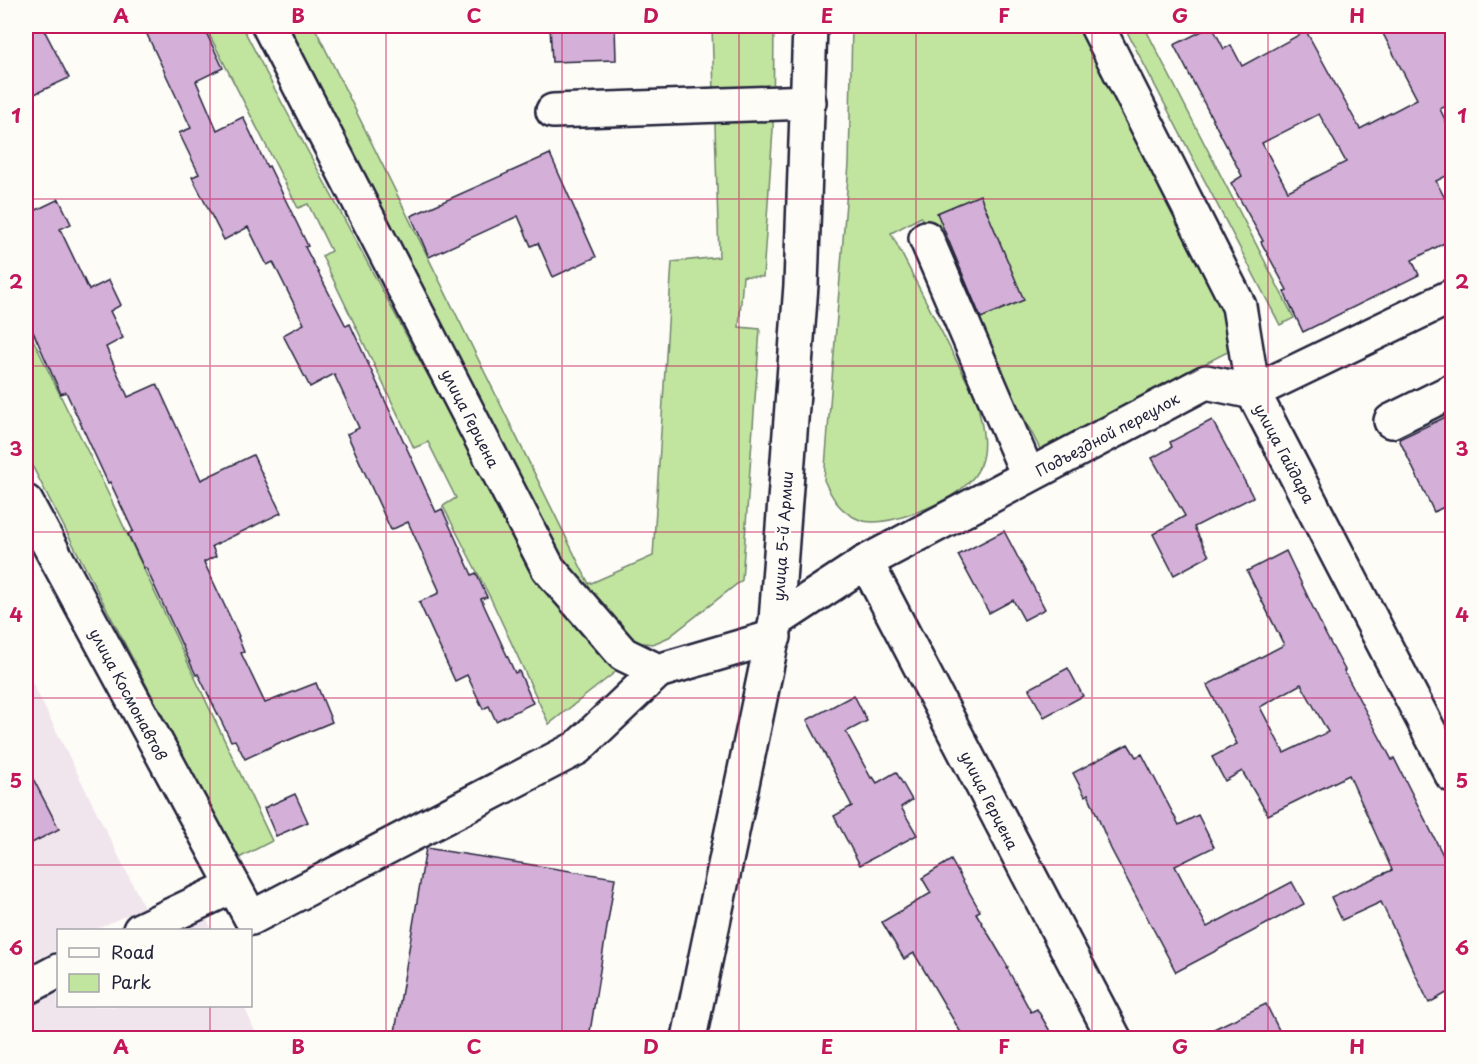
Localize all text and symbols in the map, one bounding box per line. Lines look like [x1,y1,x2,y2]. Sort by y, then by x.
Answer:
text: A [113,0,129,30]
text: B [291,0,305,30]
text: C [466,0,482,30]
text: D [643,0,659,30]
text: E [821,0,833,30]
text: F [998,0,1010,30]
text: G [1172,0,1188,30]
text: H [1349,0,1365,30]
text: 1 [11,100,21,130]
text: 1 [1457,100,1467,130]
text: 2 [9,266,23,296]
text: 2 [1455,266,1469,296]
street label: улица Герцена [436,365,506,472]
street label: Подъездной переулок [1031,386,1183,482]
street label: улица Гайдара [1249,399,1321,508]
text: 3 [9,433,23,463]
text: 3 [1455,433,1469,463]
street label: улица 5-й Армии [766,470,798,602]
text: 4 [9,599,23,629]
text: 4 [1455,599,1469,629]
street label: улица Космонавтов [84,624,174,764]
street label: улица Герцена [955,747,1025,854]
text: 5 [10,765,22,795]
text: 5 [1456,765,1468,795]
legend [57,929,252,1007]
text: 6 [9,932,23,962]
text: 6 [1455,932,1469,962]
text: Road [111,938,155,965]
text: Park [111,968,151,995]
text: A [113,1031,129,1061]
text: B [291,1031,305,1061]
text: C [466,1031,482,1061]
text: D [643,1031,659,1061]
text: E [821,1031,833,1061]
text: F [998,1031,1010,1061]
text: G [1172,1031,1188,1061]
text: H [1349,1031,1365,1061]

